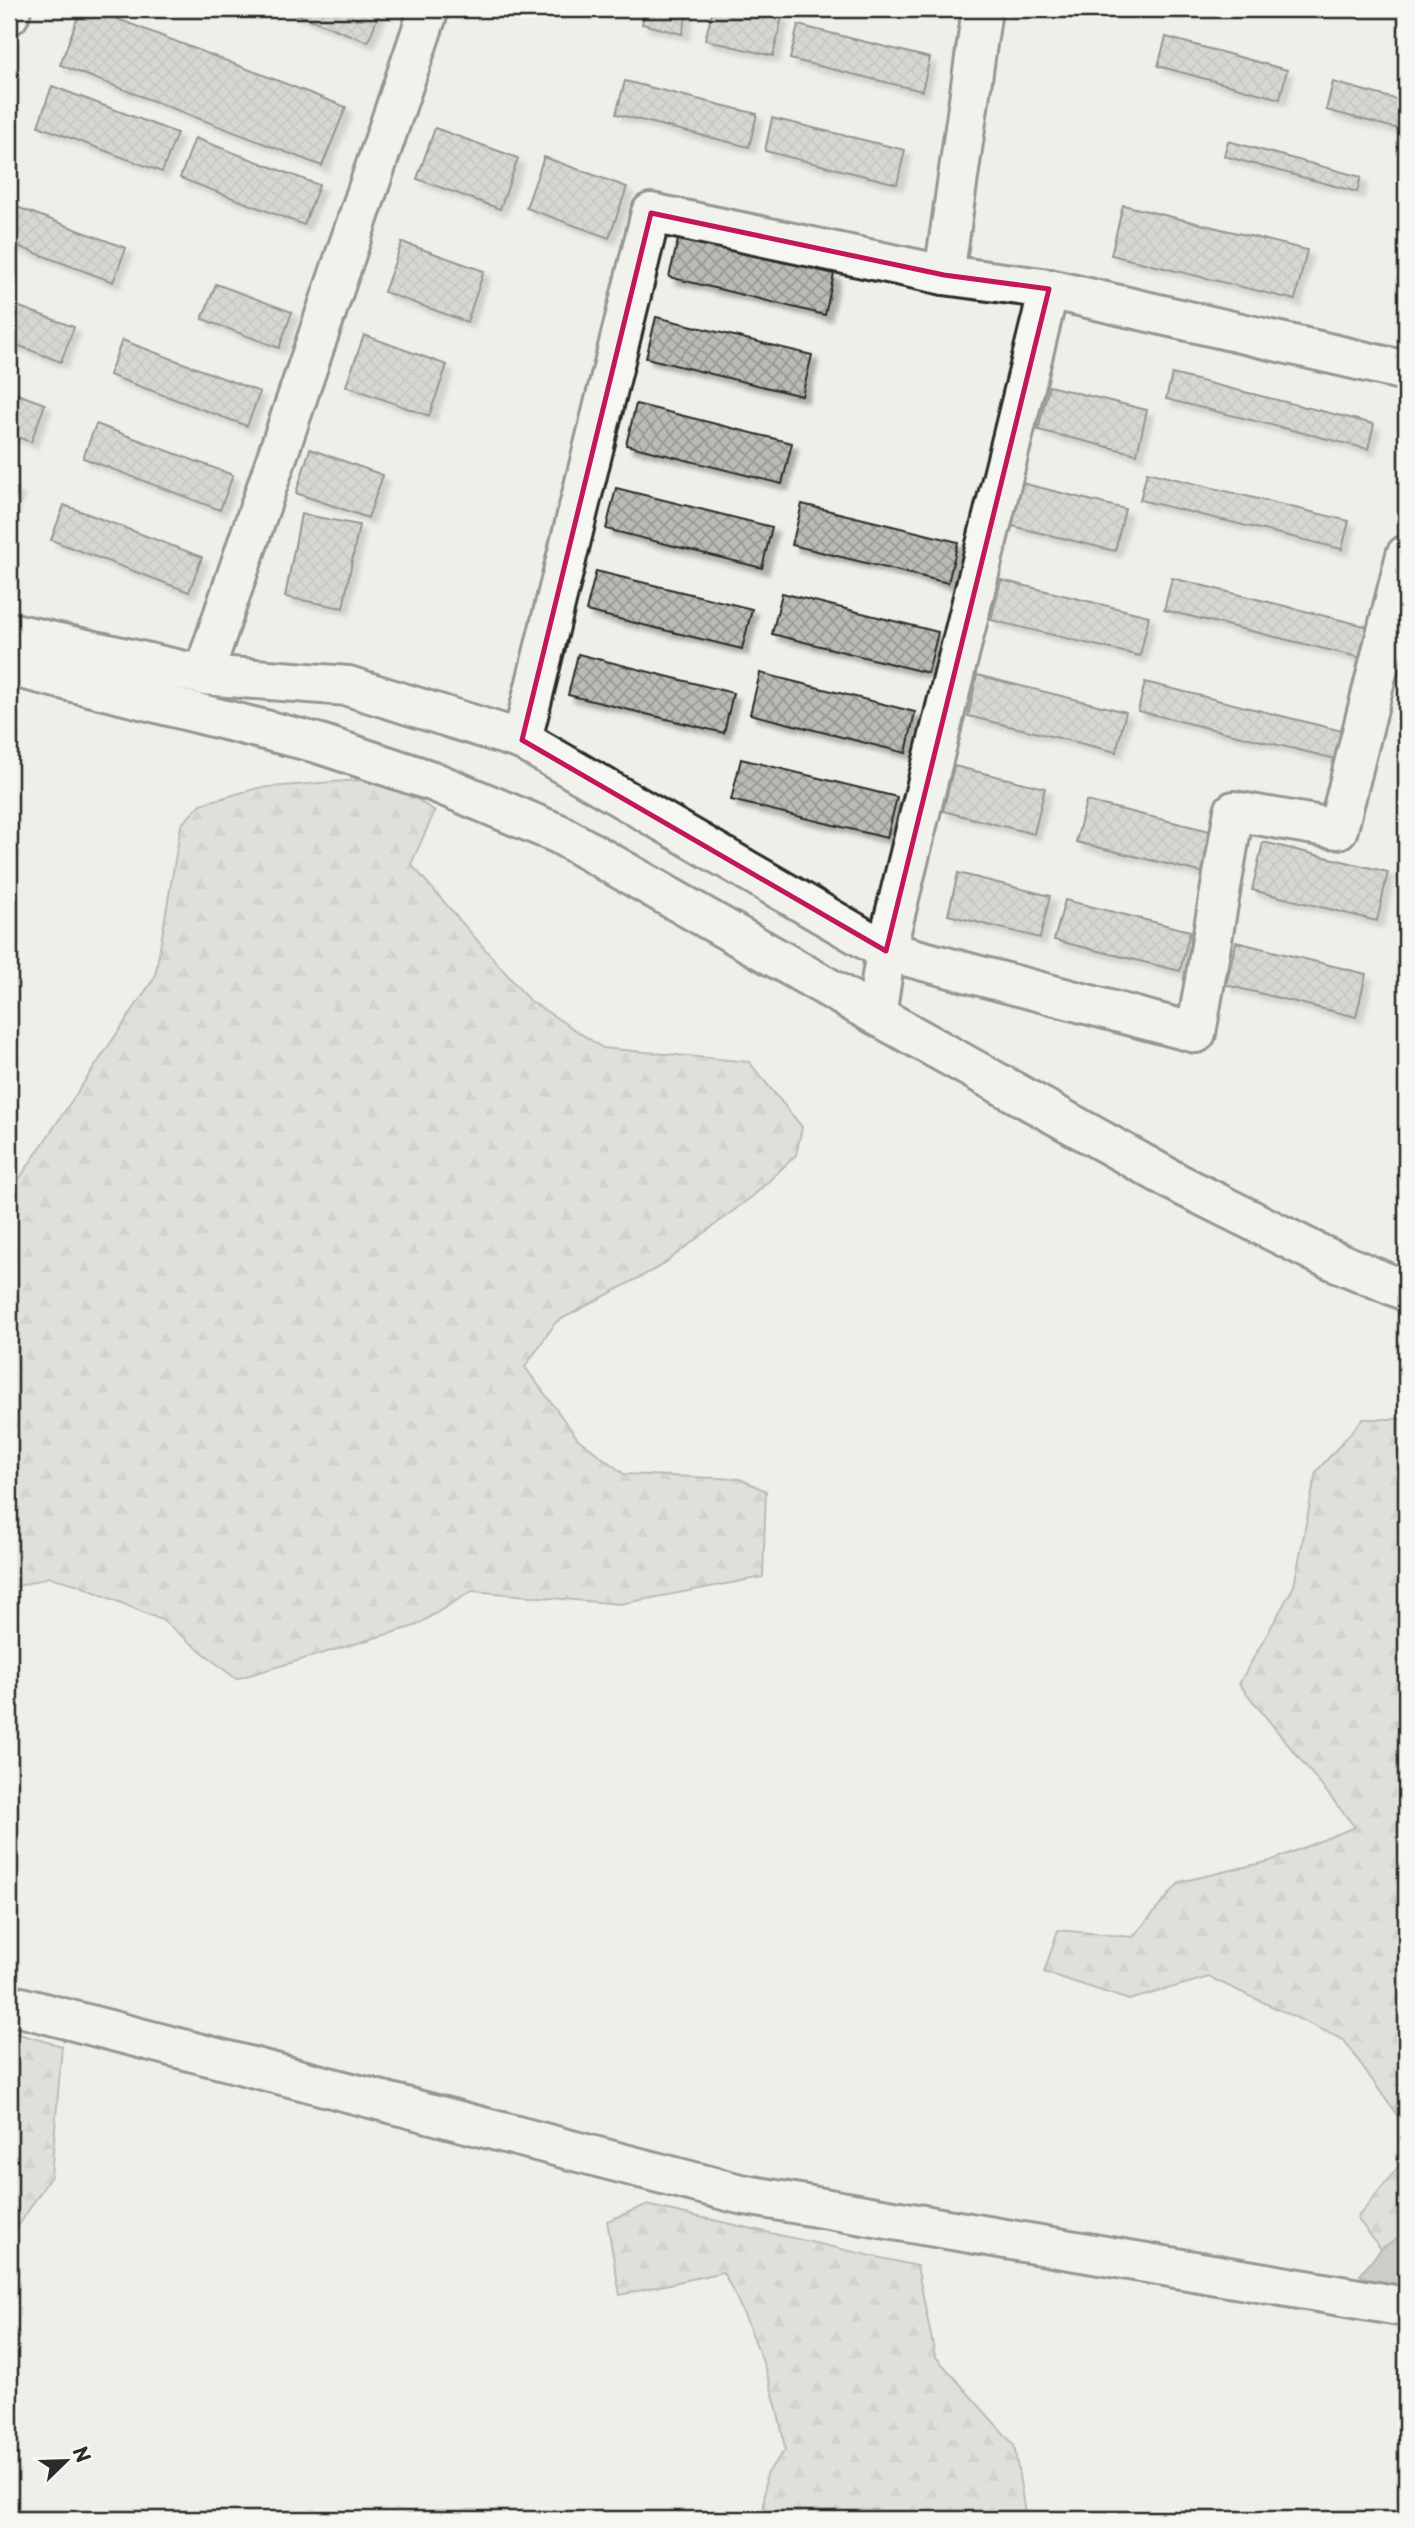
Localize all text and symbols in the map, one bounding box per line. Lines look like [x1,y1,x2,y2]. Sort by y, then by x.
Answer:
north arrow [32,2426,102,2496]
text: N [67,2442,98,2466]

